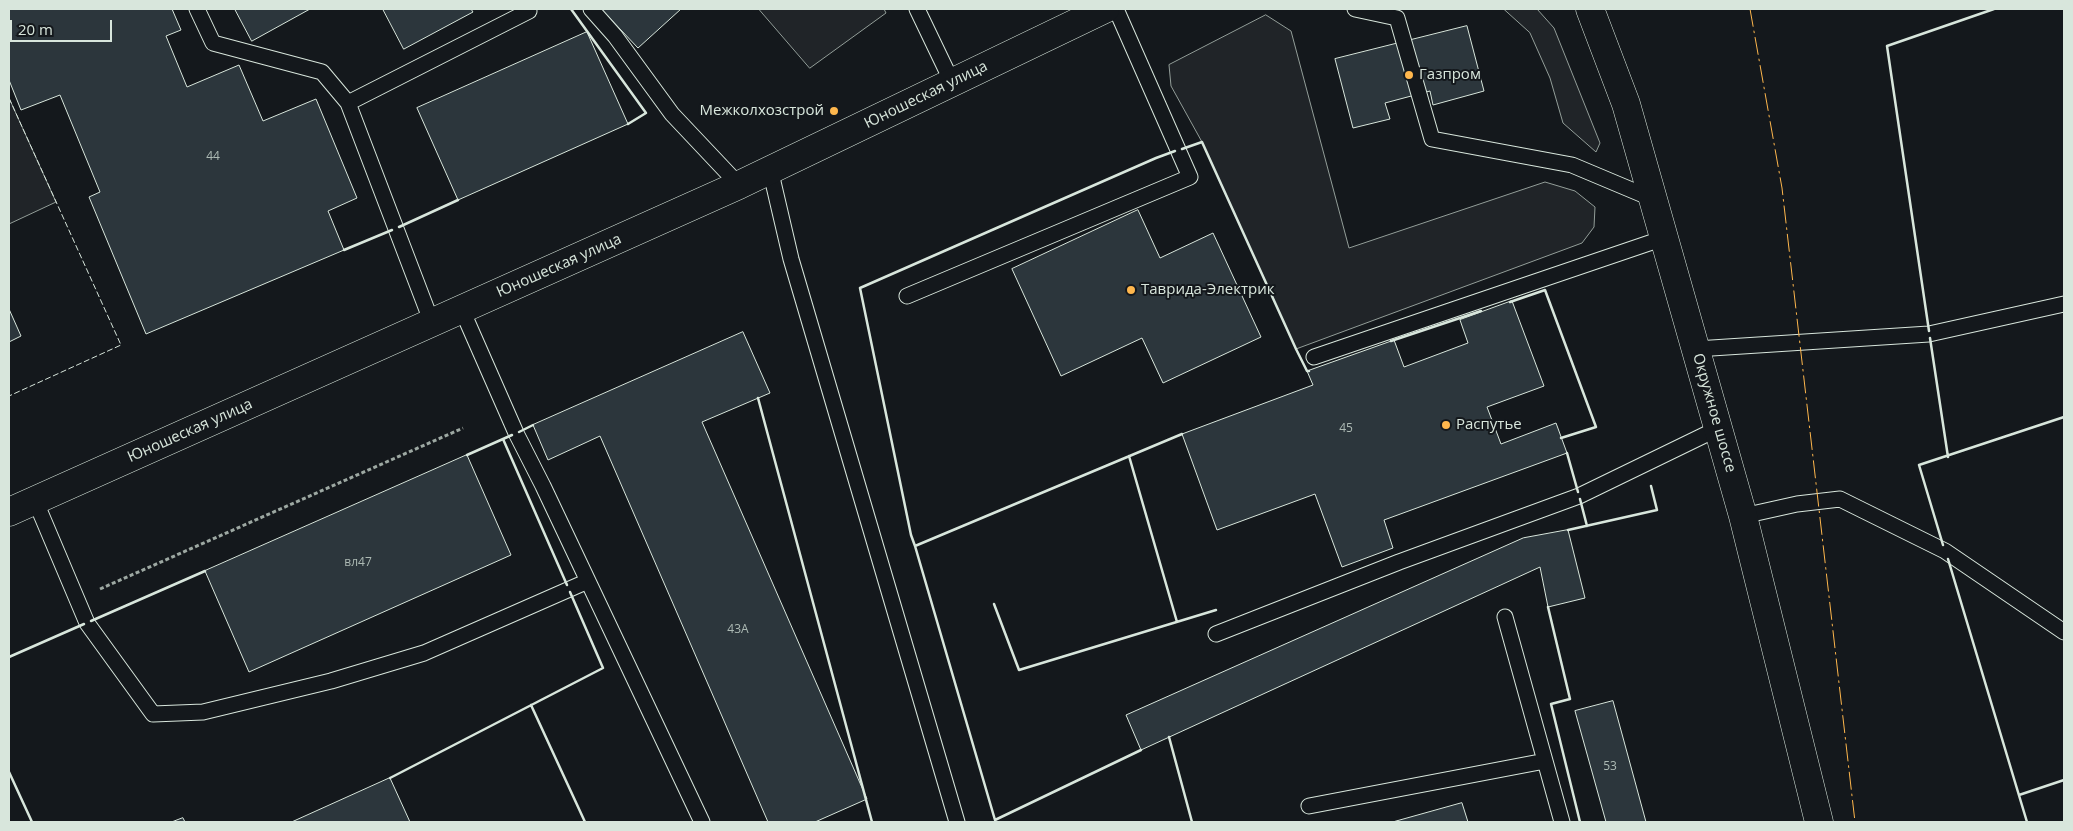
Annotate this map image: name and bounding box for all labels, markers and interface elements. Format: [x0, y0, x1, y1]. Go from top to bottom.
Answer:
scale bar [12, 10, 115, 42]
text: 20 m [18, 19, 53, 39]
street label: Юношеская улица [861, 57, 991, 133]
place label: Газпром [1419, 66, 1481, 84]
marker: Газпром [1403, 69, 1415, 81]
place label: Межколхозстрой [700, 102, 824, 120]
marker: Межколхозстрой [828, 105, 840, 117]
house number: 44 [206, 150, 220, 164]
street label: Юношеская улица [494, 230, 624, 302]
place label: Таврида-Электрик [1141, 281, 1274, 299]
marker: Таврида-Электрик [1125, 284, 1137, 296]
street label: Окружное шоссе [1688, 351, 1740, 475]
street label: Юношеская улица [125, 395, 255, 467]
place label: Распутье [1456, 416, 1522, 434]
marker: Распутье [1440, 419, 1452, 431]
house number: 45 [1339, 422, 1353, 436]
house number: вл47 [344, 556, 372, 570]
house number: 43А [727, 623, 749, 637]
house number: 53 [1603, 760, 1617, 774]

